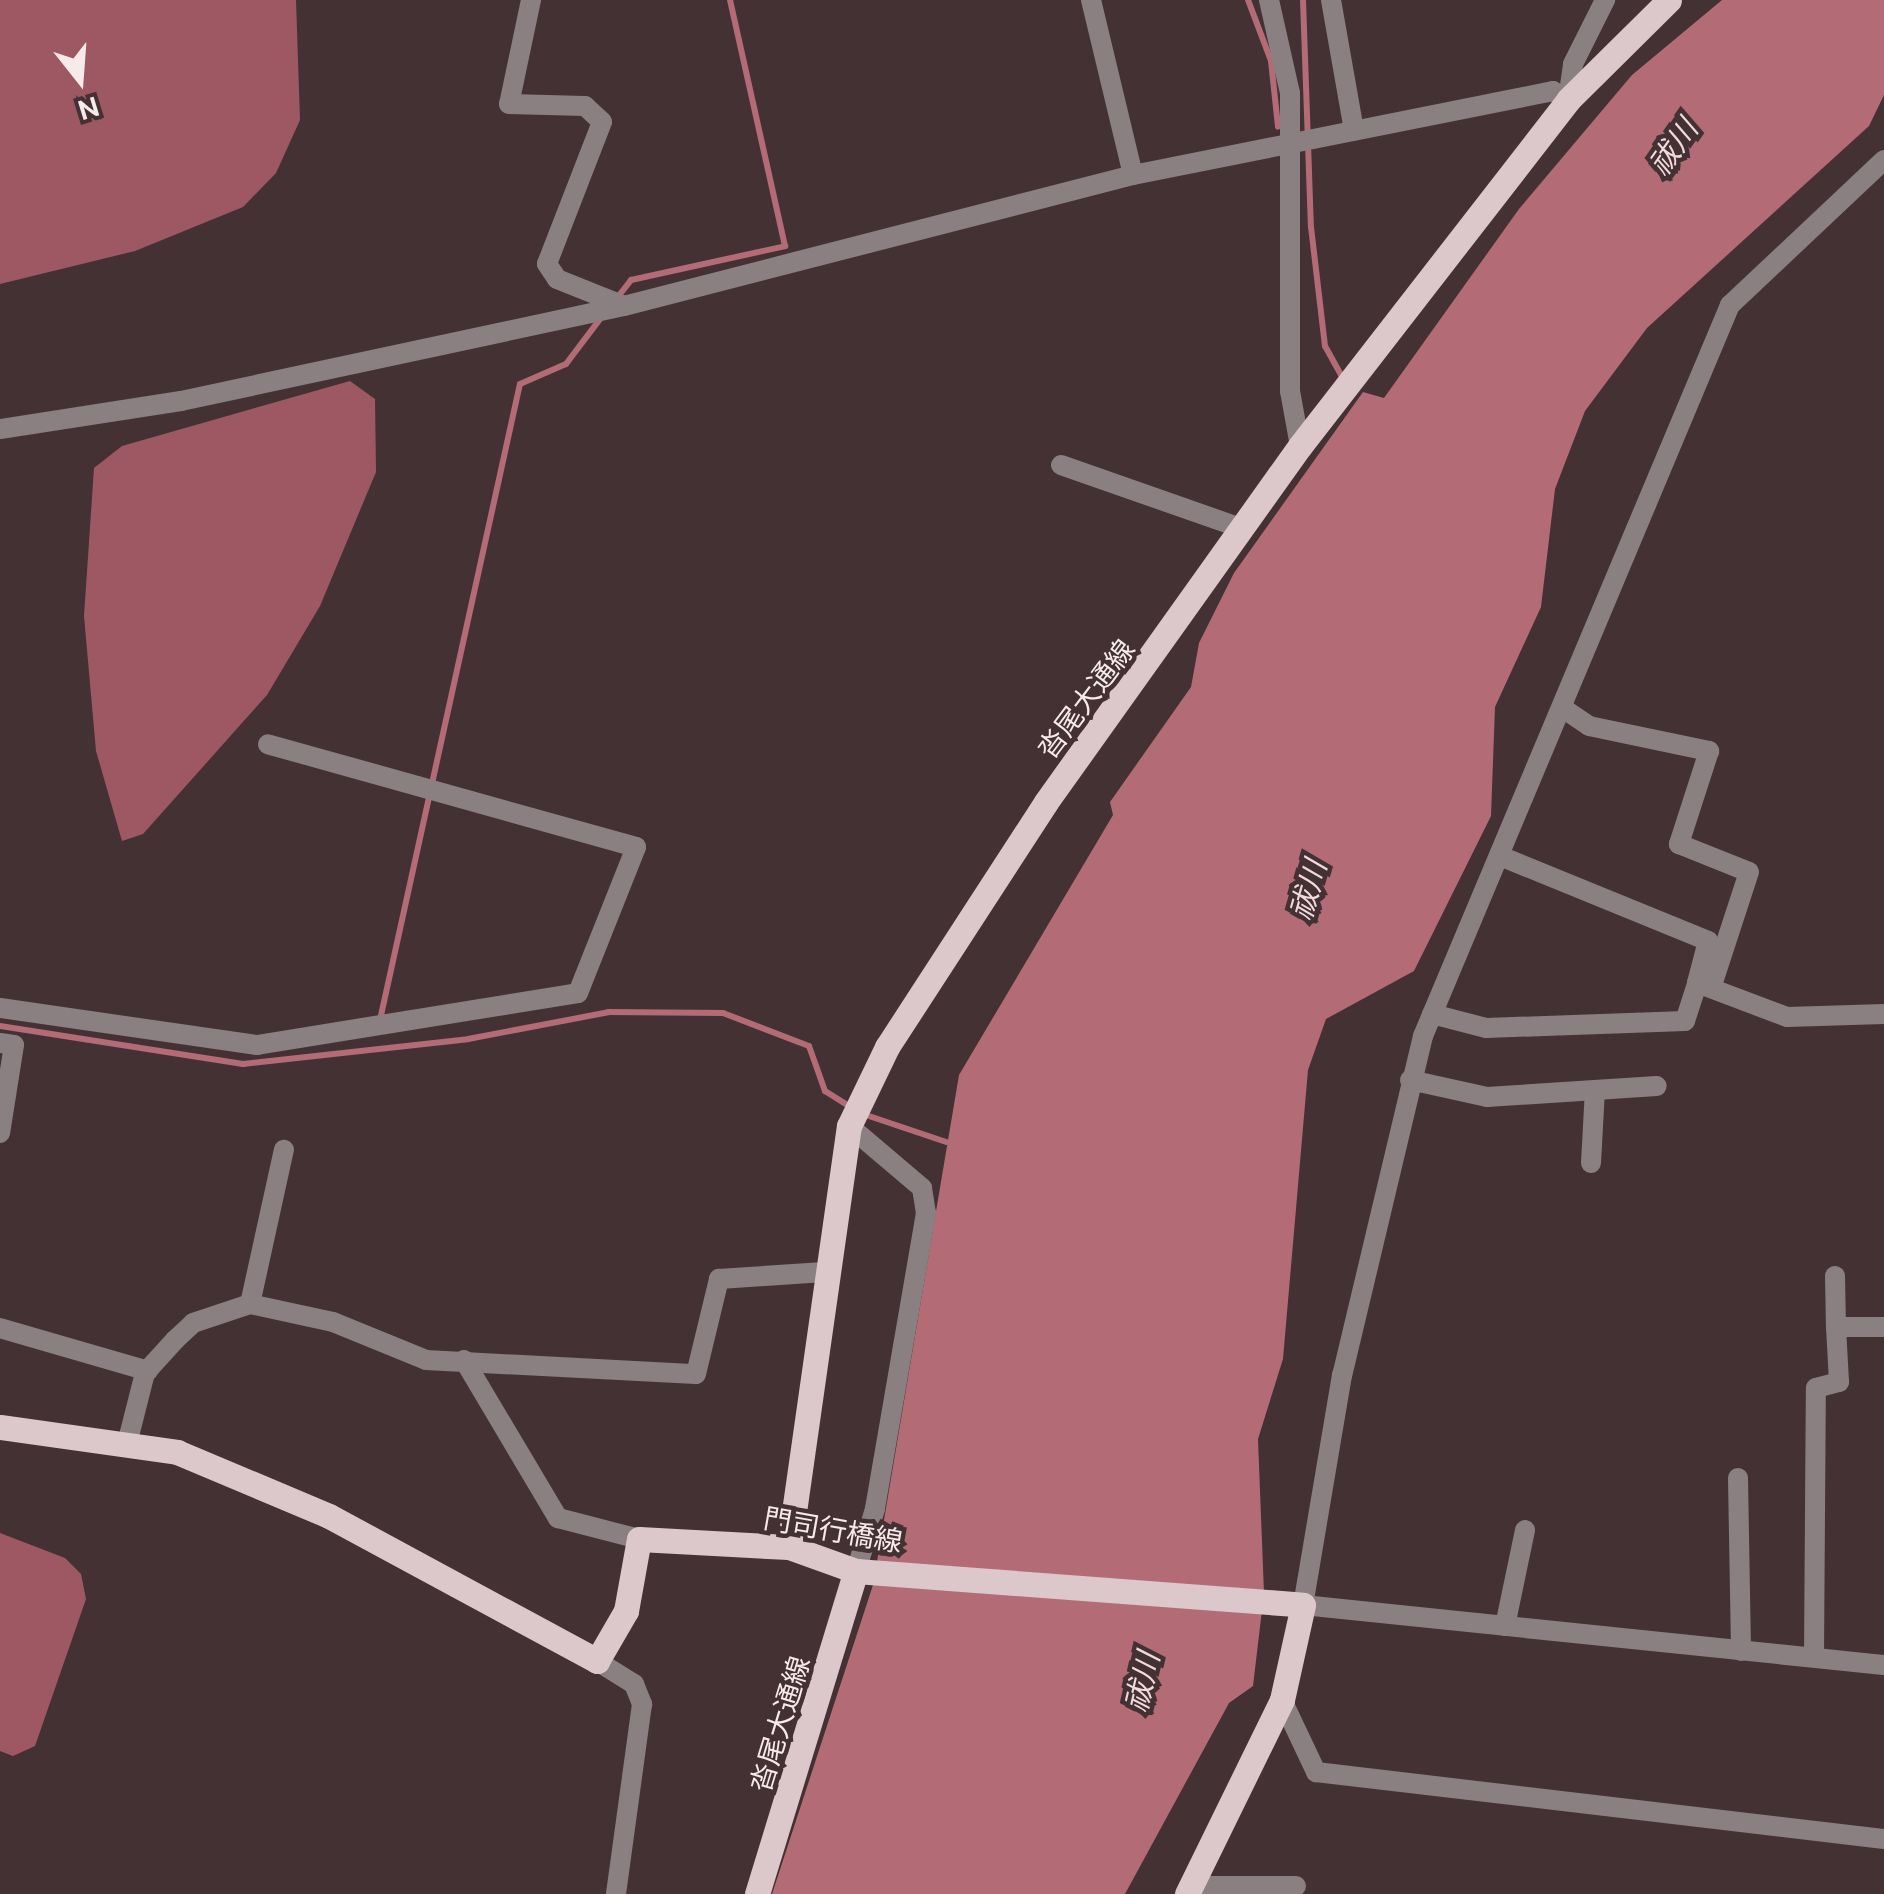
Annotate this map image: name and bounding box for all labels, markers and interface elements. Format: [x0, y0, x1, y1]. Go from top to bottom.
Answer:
north arrow [30, 30, 130, 130]
text: N [74, 91, 103, 127]
water label: 祓川 [1641, 112, 1705, 182]
street label: 沓尾大通線 [1030, 633, 1142, 765]
water label: 祓川 [1282, 856, 1334, 924]
street label: 門司行橋線 [761, 1501, 905, 1559]
water label: 祓川 [1118, 1649, 1166, 1715]
street label: 沓尾大通線 [743, 1652, 817, 1796]

